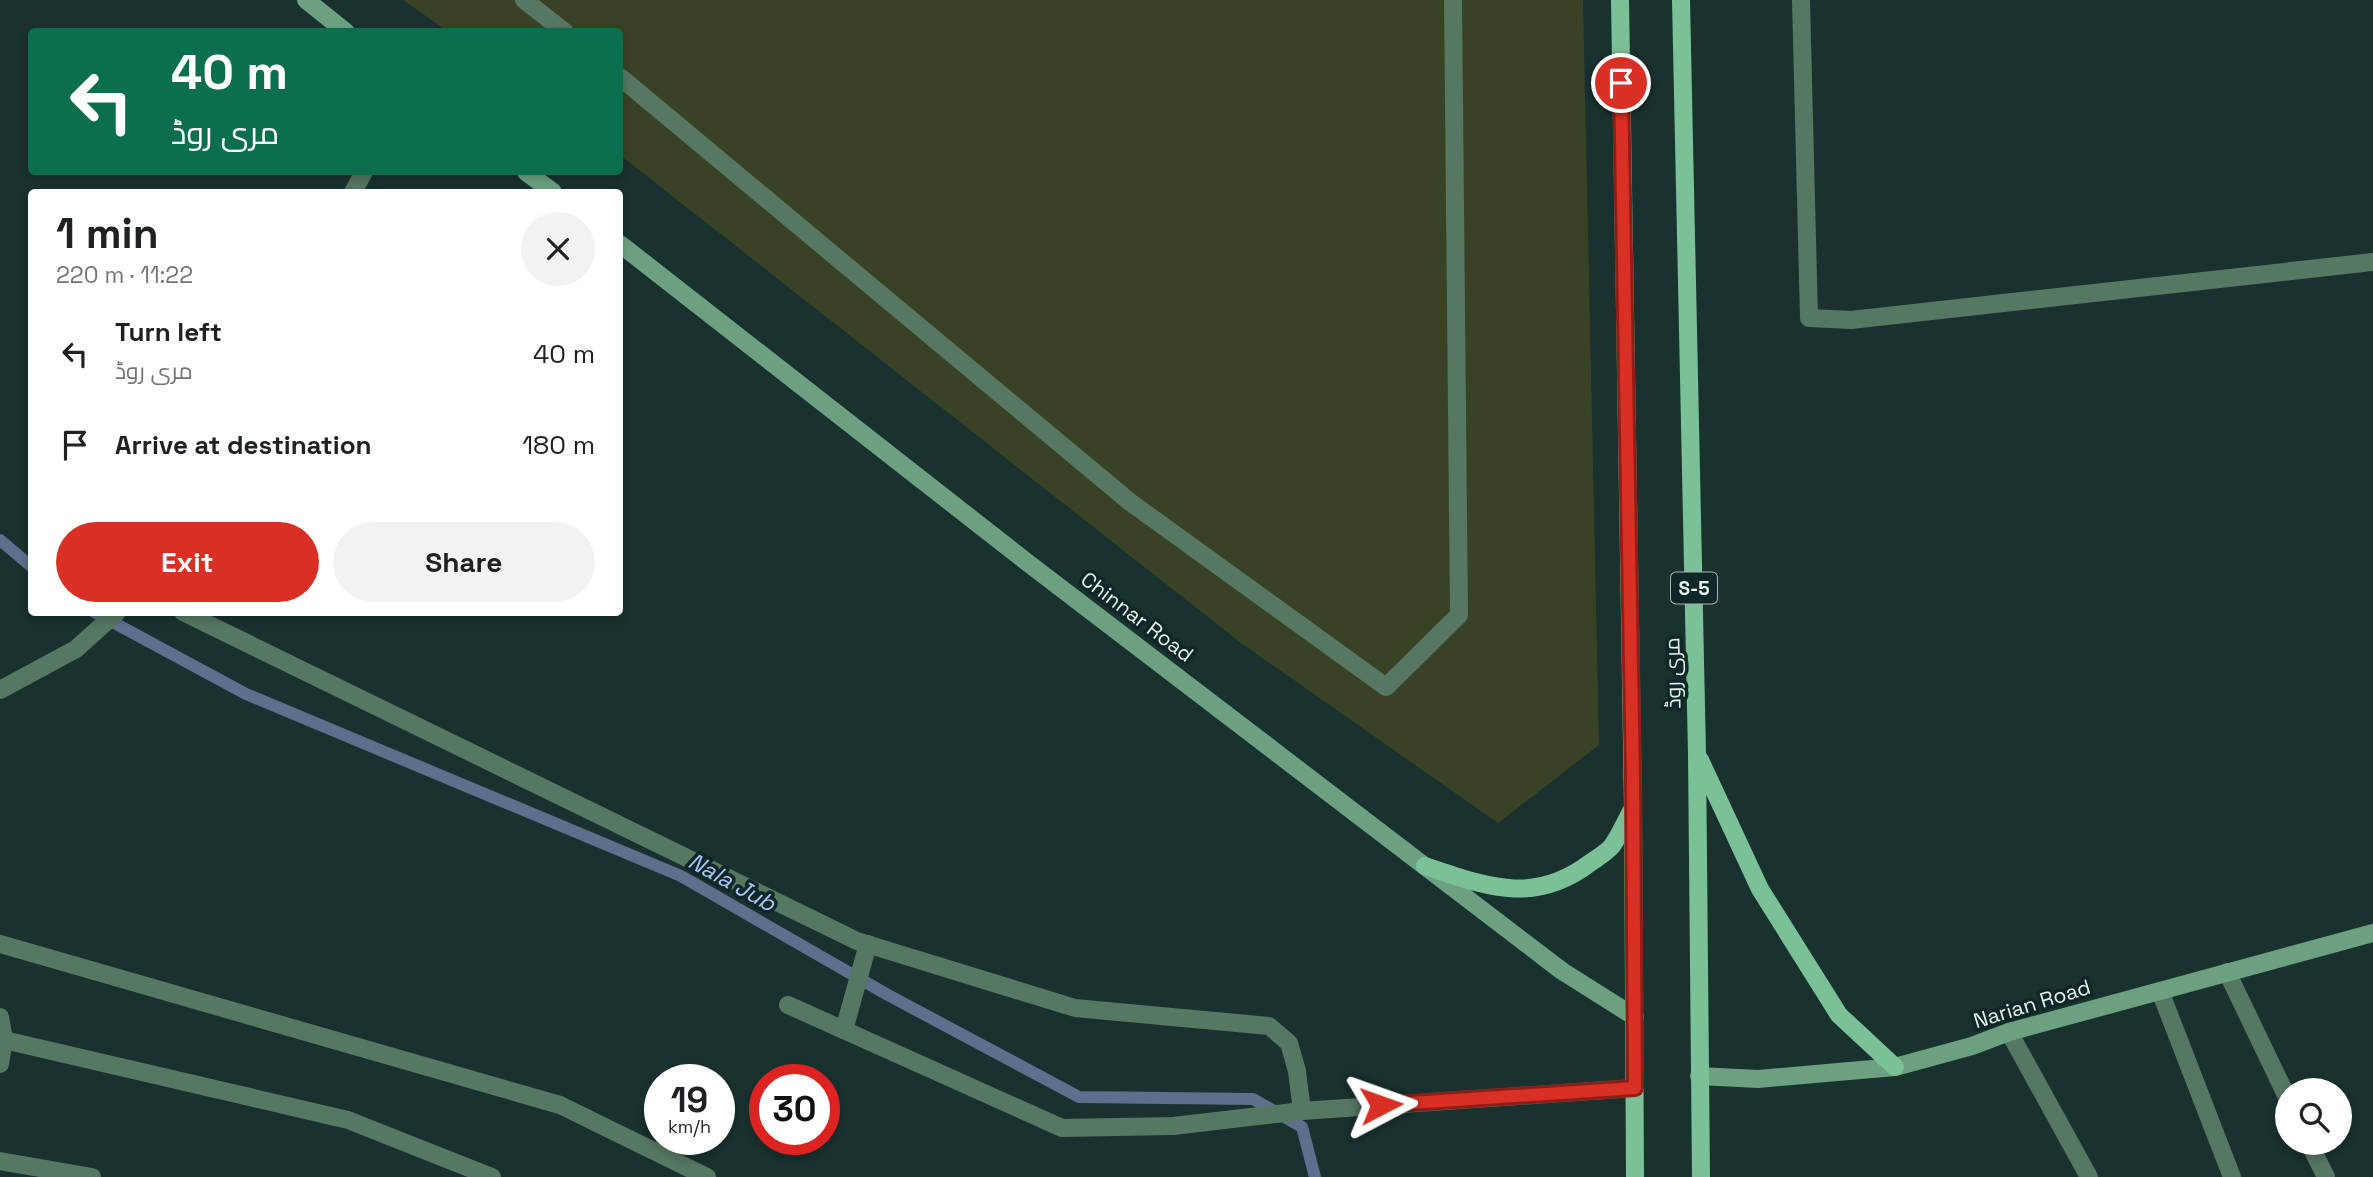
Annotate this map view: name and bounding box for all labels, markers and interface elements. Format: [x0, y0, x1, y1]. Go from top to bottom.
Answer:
text: 40 m [171, 41, 288, 103]
pin [1591, 53, 1651, 113]
icon: left [56, 56, 147, 147]
icon: arrive [1602, 64, 1640, 102]
text: مری روڈ [171, 113, 279, 153]
text: 1 min [56, 207, 159, 260]
button: close [521, 212, 595, 286]
text: 220 m · 11:22 [56, 260, 193, 290]
text: Turn left [115, 315, 222, 349]
icon: left [56, 335, 94, 373]
text: 40 m [533, 337, 595, 371]
text: مری روڈ [115, 356, 193, 386]
icon: arrive [56, 426, 94, 464]
text: Arrive at destination [115, 428, 372, 462]
text: 180 m [522, 428, 595, 462]
button: Exit [56, 522, 319, 602]
button: Share [333, 522, 595, 602]
street label: Chinnar Road [1076, 565, 1199, 668]
road number: S-5 [1671, 572, 1717, 604]
street label: مری روڈ [1658, 637, 1687, 709]
water label: Nala Jub [683, 846, 782, 919]
street label: Narian Road [1970, 973, 2094, 1034]
speed limit sign: 30 [749, 1064, 840, 1155]
position arrow [1344, 1068, 1418, 1142]
text: 19 [671, 1078, 708, 1122]
map controls [2275, 1078, 2352, 1155]
button: search [2275, 1078, 2352, 1155]
text: km/h [668, 1115, 711, 1138]

